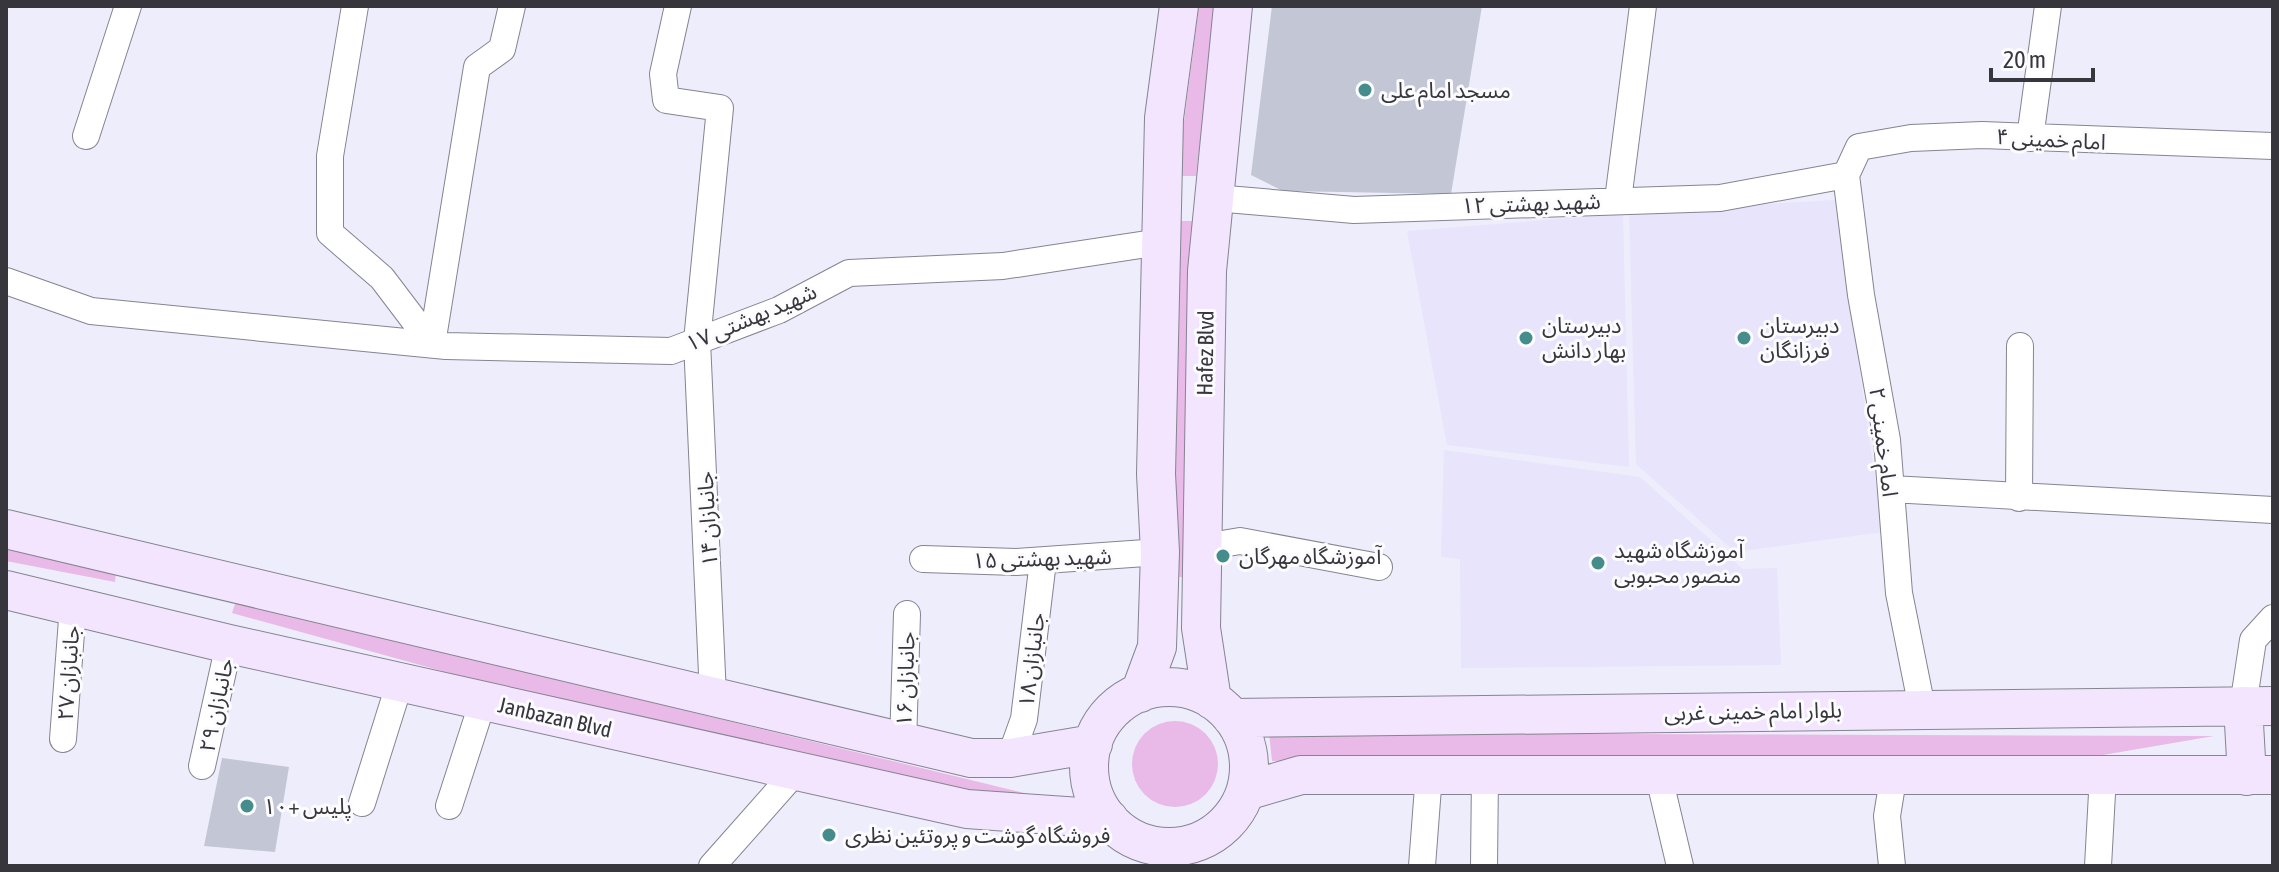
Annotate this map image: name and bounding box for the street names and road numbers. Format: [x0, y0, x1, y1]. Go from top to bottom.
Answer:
street label: امام خمینی ۴ [1995, 123, 2107, 159]
street label: شهید بهشتی ۱۲ [1461, 188, 1601, 218]
street label: شهید بهشتی ۱۷ [682, 278, 820, 356]
street label: Hafez Blvd [1191, 310, 1219, 396]
street label: امام خمینی ۲ [1860, 386, 1904, 499]
street label: جانبازان ۱۴ [692, 471, 723, 567]
street label: شهید بهشتی ۱۵ [972, 543, 1112, 573]
street label: جانبازان ۱۸ [1012, 611, 1051, 709]
street label: جانبازان ۲۷ [52, 625, 85, 721]
street label: جانبازان ۱۶ [890, 631, 921, 727]
street label: جانبازان ۲۹ [193, 656, 240, 754]
street label: Janbazan Blvd [496, 691, 614, 743]
street label: بلوار امام خمینی غربی [1664, 696, 1842, 730]

